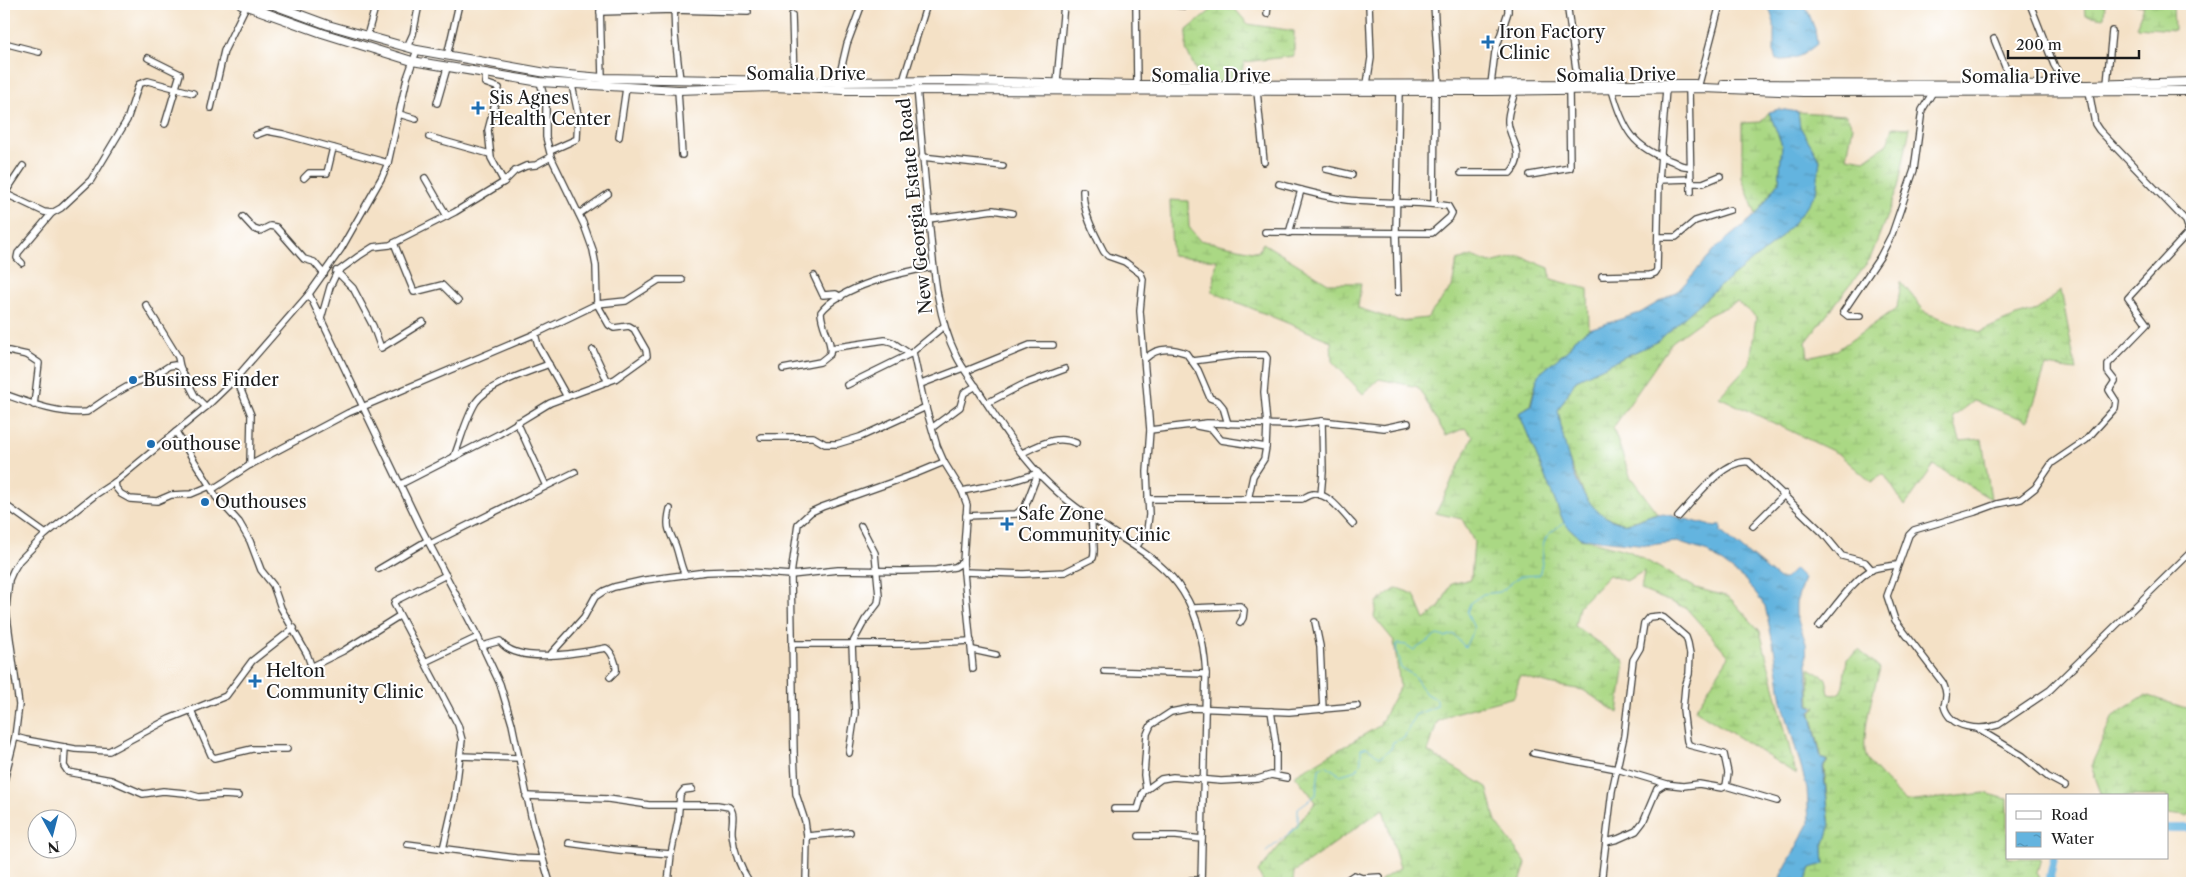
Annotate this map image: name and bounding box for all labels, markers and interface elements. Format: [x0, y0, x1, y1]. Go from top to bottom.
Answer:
place label: Iron Factory Clinic [1499, 21, 1606, 64]
scale bar [2008, 28, 2140, 60]
marker: Iron Factory Clinic [1481, 35, 1495, 49]
text: 200 m [2016, 35, 2062, 54]
street label: Somalia Drive [746, 63, 866, 85]
street label: Somalia Drive [1556, 63, 1676, 87]
street label: Somalia Drive [1151, 65, 1271, 87]
street label: Somalia Drive [1961, 66, 2081, 88]
place label: Sis Agnes Health Center [489, 87, 611, 130]
street label: New Georgia Estate Road [893, 97, 937, 315]
marker: Sis Agnes Health Center [471, 101, 485, 115]
place label: Business Finder [143, 369, 279, 391]
marker: Business Finder [127, 374, 139, 386]
place label: outhouse [161, 433, 241, 455]
marker: outhouse [145, 438, 157, 450]
place label: Outhouses [215, 491, 307, 513]
marker: Outhouses [199, 496, 211, 508]
place label: Safe Zone Community Cinic [1018, 503, 1170, 546]
marker: Safe Zone Community Cinic [1000, 517, 1014, 531]
place label: Helton Community Clinic [266, 660, 424, 703]
marker: Helton Community Clinic [248, 674, 262, 688]
legend [2006, 794, 2168, 860]
text: Road [2051, 805, 2088, 824]
north arrow [28, 810, 78, 860]
text: Water [2050, 829, 2095, 848]
text: N [46, 837, 61, 857]

